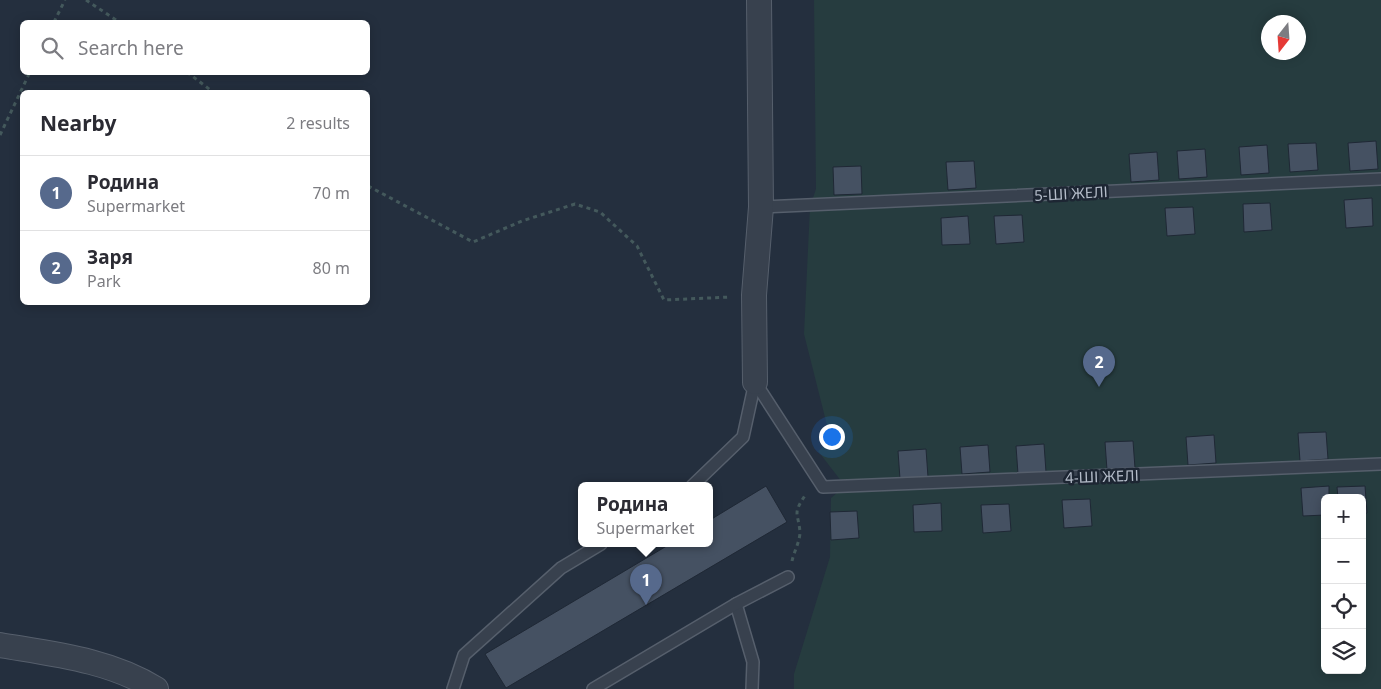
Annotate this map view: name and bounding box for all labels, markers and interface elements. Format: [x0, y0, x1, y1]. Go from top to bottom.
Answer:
north arrow [1261, 15, 1306, 60]
search box [20, 20, 370, 75]
icon: search [38, 34, 66, 62]
text: Search here [78, 35, 184, 61]
text: Nearby [40, 109, 116, 137]
text: 2 results [286, 112, 350, 134]
text: Родина [87, 169, 159, 195]
street label: 5-ШІ ЖЕЛІ [1034, 181, 1108, 205]
text: 1 [51, 182, 61, 204]
text: 70 m [313, 182, 350, 204]
text: Supermarket [87, 195, 185, 217]
text: Заря [87, 244, 133, 270]
text: 2 [51, 257, 61, 279]
text: 80 m [313, 257, 350, 279]
text: Park [87, 270, 121, 292]
pin: 2 [1083, 346, 1115, 387]
your location [819, 424, 845, 450]
street label: 4-ШІ ЖЕЛІ [1065, 465, 1139, 487]
popup [578, 482, 713, 547]
text: Родина [596, 491, 668, 517]
map controls [1321, 494, 1366, 674]
button: + [1321, 494, 1366, 539]
text: Supermarket [596, 517, 695, 539]
button: − [1321, 539, 1366, 584]
pin: 1 [630, 564, 662, 605]
button: locate [1321, 584, 1366, 629]
button: layers [1321, 629, 1366, 674]

